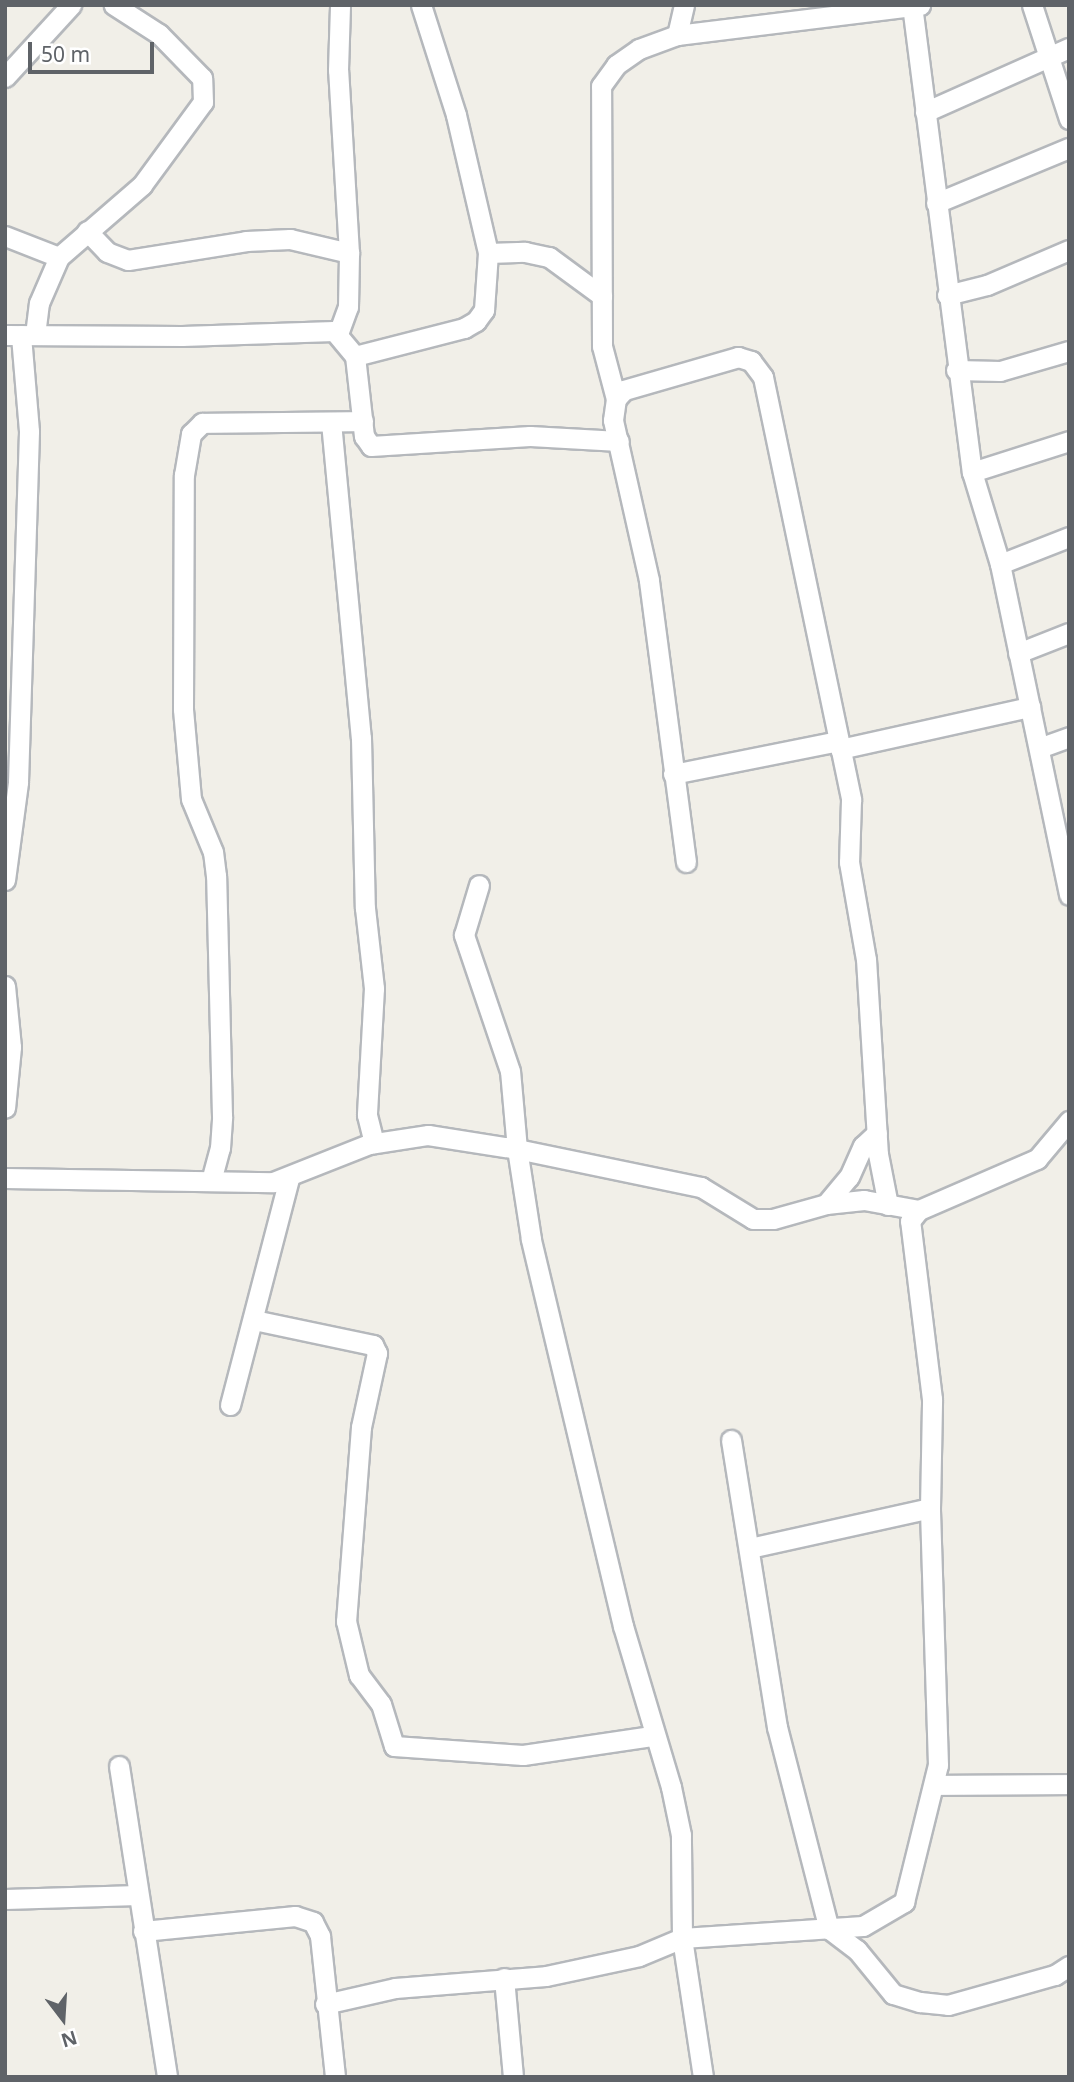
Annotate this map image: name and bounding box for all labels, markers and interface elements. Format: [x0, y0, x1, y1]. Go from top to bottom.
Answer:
scale bar [32, 28, 158, 72]
text: 50 m [41, 40, 90, 68]
north arrow [28, 1984, 98, 2054]
text: N [58, 2024, 80, 2054]

